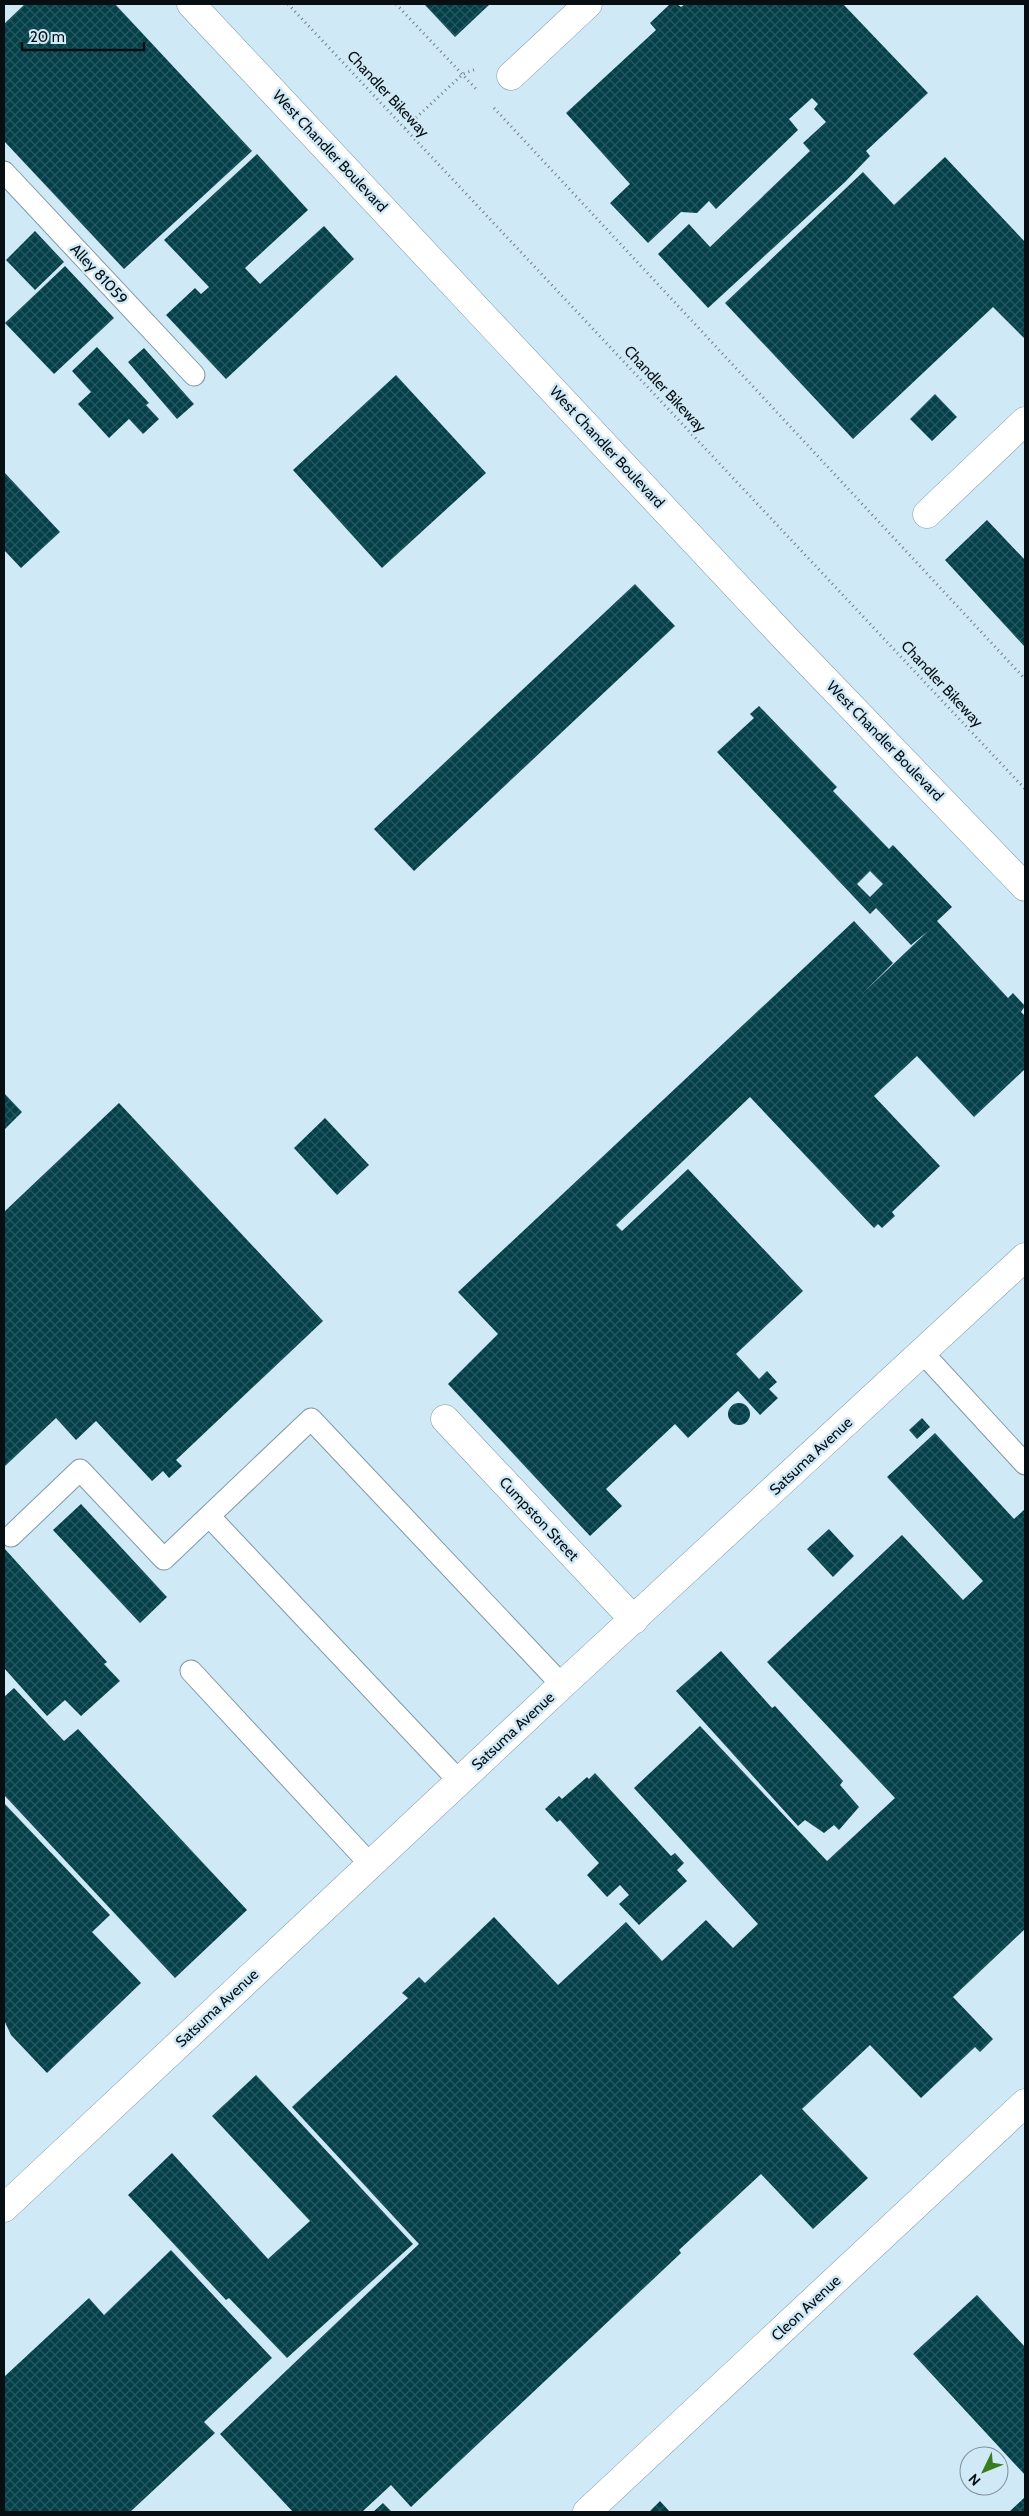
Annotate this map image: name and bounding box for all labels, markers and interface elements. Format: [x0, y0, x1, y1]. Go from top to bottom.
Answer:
scale bar [22, 20, 145, 52]
text: 20 m [30, 28, 65, 46]
street label: Chandler Bikeway [343, 47, 433, 141]
street label: West Chandler Boulevard [269, 86, 391, 216]
street label: Alley 81059 [67, 240, 131, 308]
street label: Chandler Bikeway [620, 342, 710, 436]
street label: West Chandler Boulevard [546, 382, 668, 512]
street label: Chandler Bikeway [897, 637, 987, 731]
street label: West Chandler Boulevard [823, 677, 947, 805]
street label: Satsuma Avenue [766, 1413, 856, 1499]
street label: Cumpston Street [496, 1473, 582, 1565]
street label: Satsuma Avenue [468, 1688, 558, 1774]
street label: Satsuma Avenue [172, 1965, 262, 2051]
street label: Cleon Avenue [768, 2271, 845, 2345]
north arrow [959, 2446, 1009, 2496]
text: N [965, 2470, 984, 2490]

